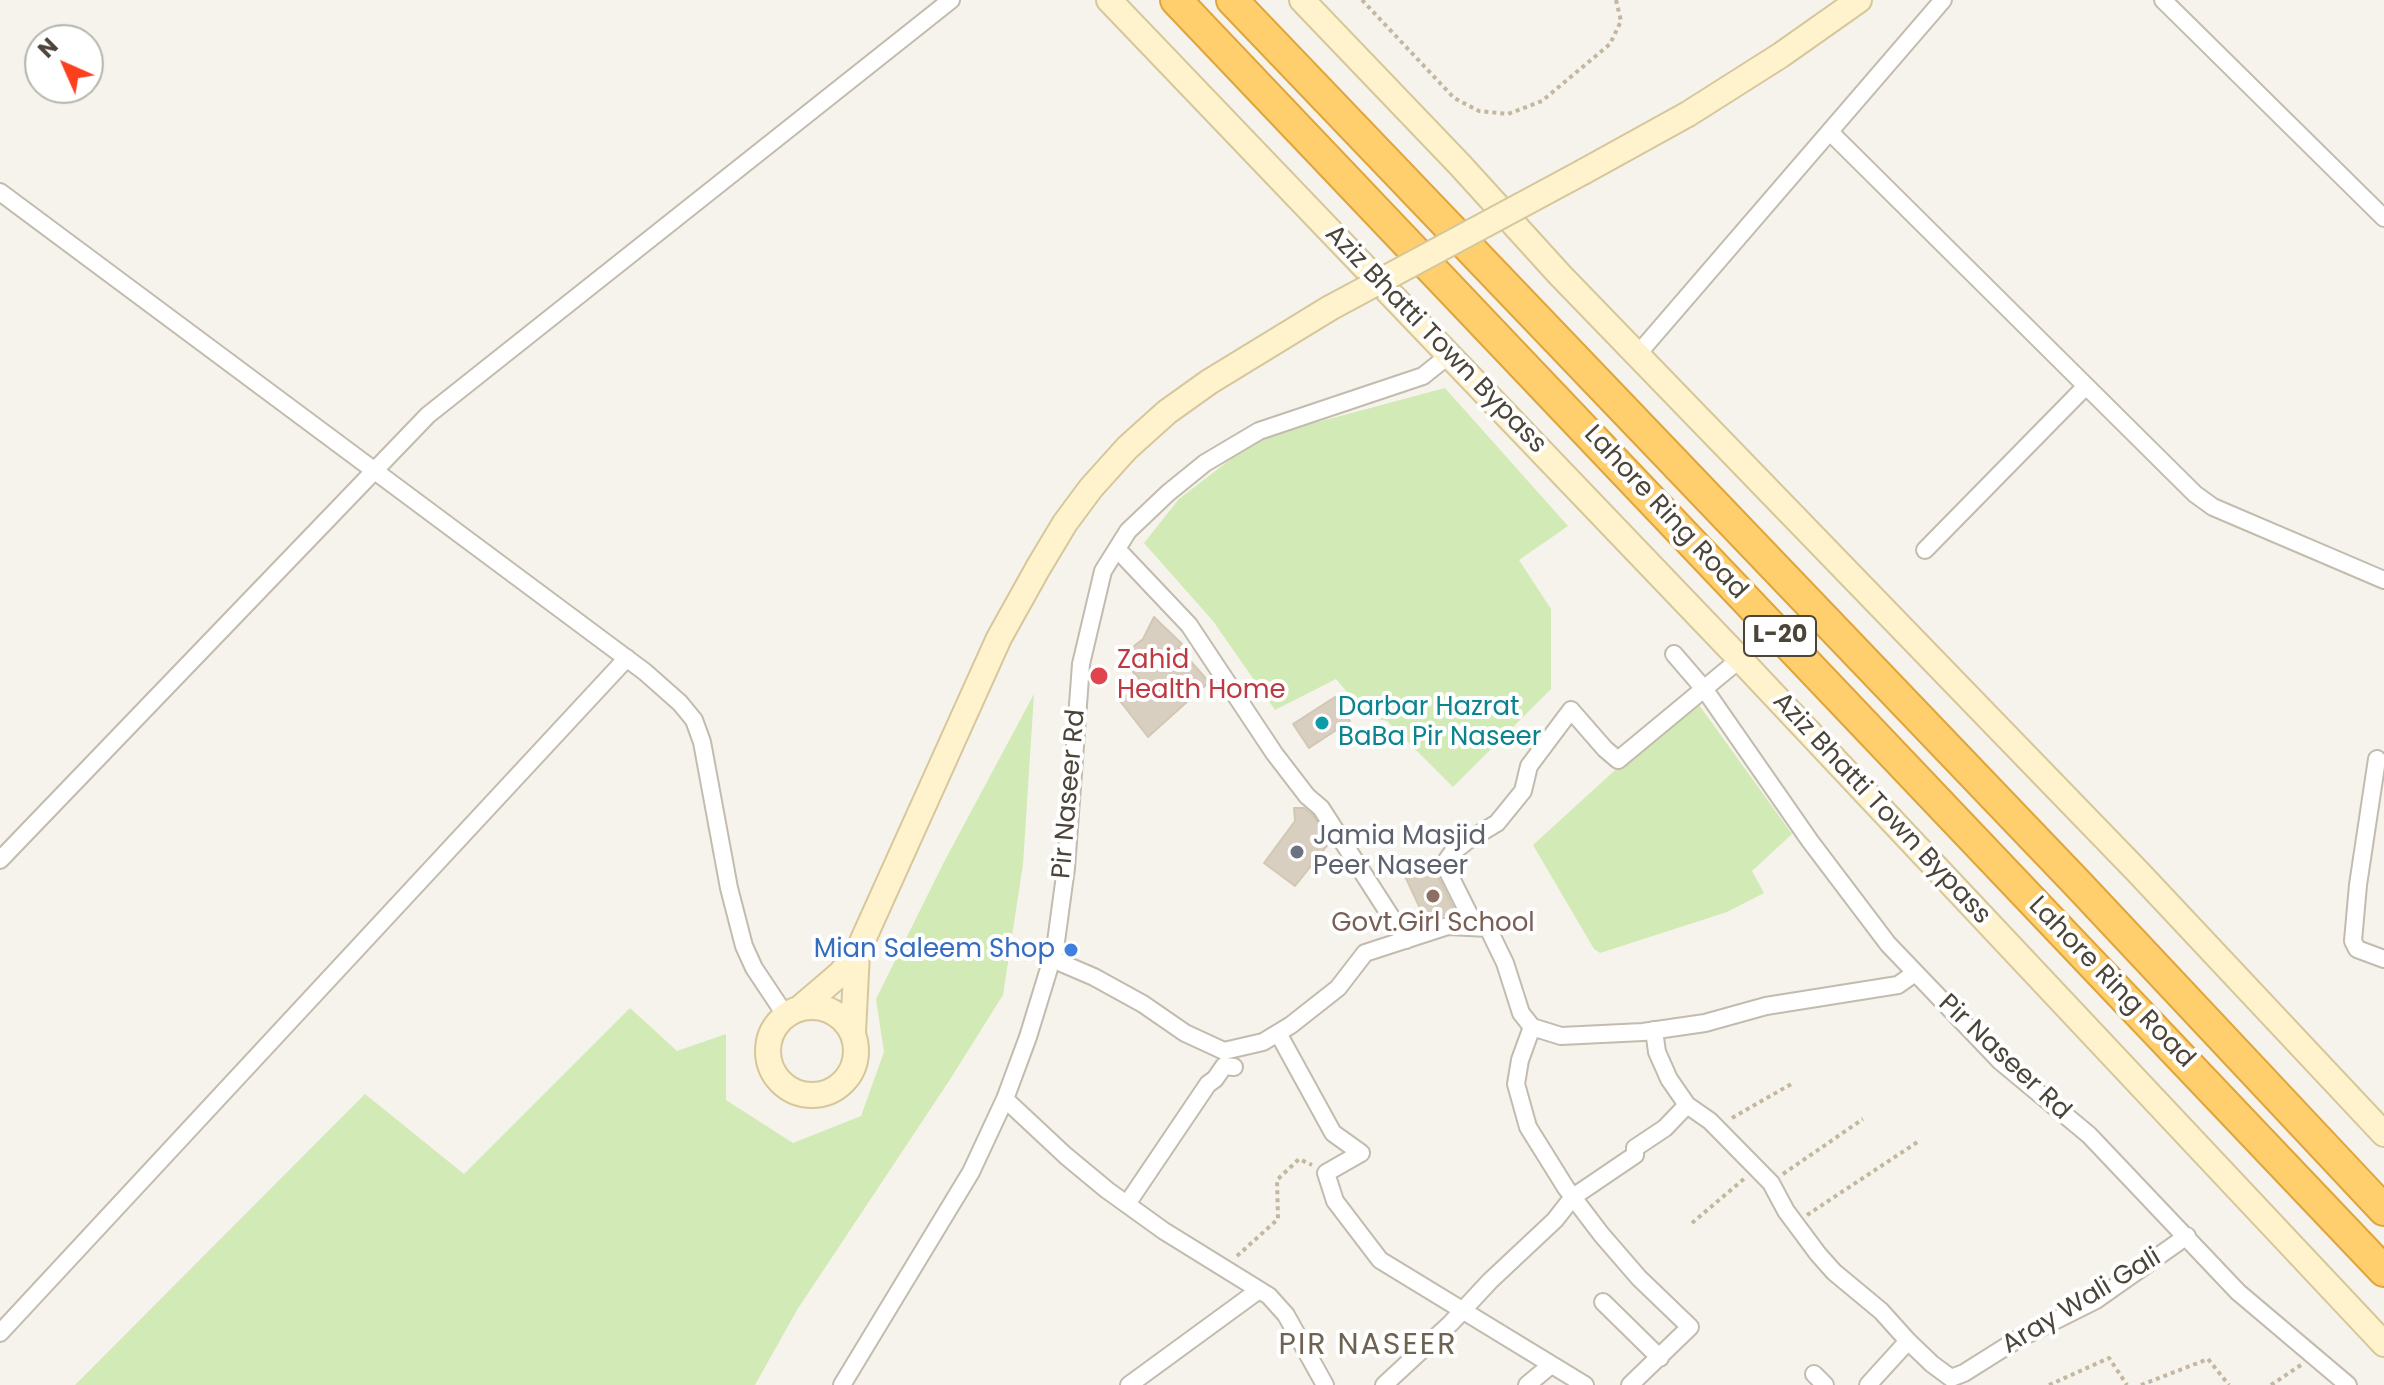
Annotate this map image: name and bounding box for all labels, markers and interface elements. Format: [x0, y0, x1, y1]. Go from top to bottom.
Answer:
north arrow [24, 24, 104, 104]
text: N [31, 31, 65, 65]
street label: Aziz Bhatti Town Bypass [1318, 219, 1552, 461]
street label: Lahore Ring Road [1577, 420, 1753, 606]
road number: L-20 [1744, 616, 1816, 656]
place label: Zahid Health Home [1117, 645, 1286, 706]
marker: Zahid Health Home [1088, 665, 1110, 687]
street label: Aziz Bhatti Town Bypass [1765, 687, 1997, 931]
place label: Darbar Hazrat BaBa Pir Naseer [1338, 692, 1541, 754]
street label: Pir Naseer Rd [1047, 708, 1093, 880]
marker: Darbar Hazrat BaBa Pir Naseer [1313, 714, 1331, 732]
place label: Jamia Masjid Peer Naseer [1313, 821, 1486, 882]
marker: Jamia Masjid Peer Naseer [1288, 843, 1306, 861]
marker: Govt.Girl School [1424, 887, 1442, 905]
street label: Lahore Ring Road [2021, 891, 2201, 1075]
place label: Govt.Girl School [1331, 908, 1535, 940]
place label: Mian Saleem Shop [814, 934, 1055, 966]
marker: Mian Saleem Shop [1062, 941, 1080, 959]
street label: Pir Naseer Rd [1931, 989, 2077, 1127]
street label: Aray Wali Gali [1997, 1242, 2167, 1362]
district label: PIR NASEER [1279, 1328, 1457, 1364]

